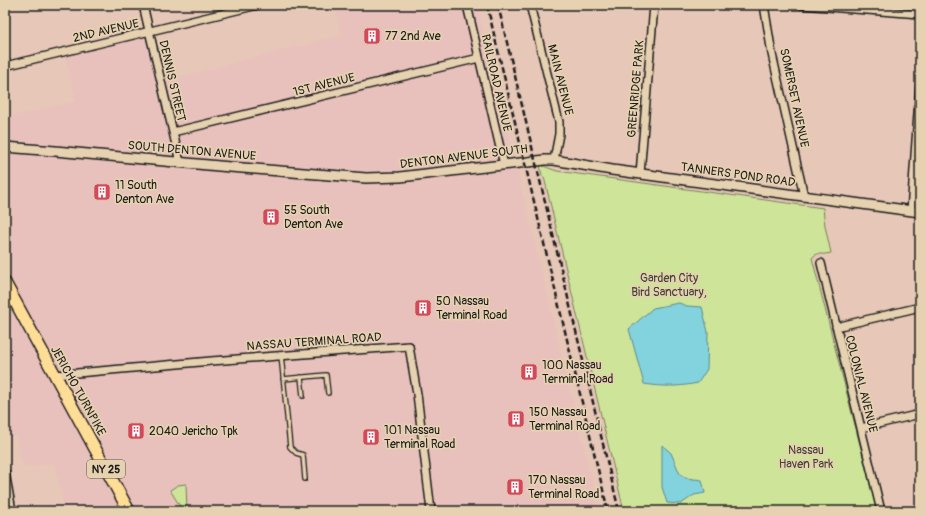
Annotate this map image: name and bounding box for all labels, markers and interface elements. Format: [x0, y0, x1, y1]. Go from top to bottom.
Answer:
street label: 2ND AVENUE [72, 16, 140, 46]
building icon: 77 2nd Ave [362, 26, 382, 46]
place label: 77 2nd Ave [385, 29, 441, 44]
street label: RAILROAD AVENUE [477, 33, 515, 133]
street label: DENNIS STREET [155, 39, 189, 123]
street label: GREENRIDGE PARK [624, 40, 648, 138]
street label: MAIN AVENUE [544, 43, 576, 117]
street label: SOMERSET AVENUE [776, 47, 812, 149]
street label: 1ST AVENUE [292, 70, 356, 100]
street label: SOUTH DENTON AVENUE [127, 138, 257, 164]
street label: DENTON AVENUE SOUTH [399, 142, 529, 172]
street label: TANNERS POND ROAD [680, 160, 797, 191]
place label: 11 South Denton Ave [115, 178, 174, 207]
building icon: 11 South Denton Ave [92, 182, 112, 202]
place label: 55 South Denton Ave [284, 203, 343, 232]
building icon: 55 South Denton Ave [261, 207, 281, 227]
park label: Garden City Bird Sanctuary, [631, 271, 707, 300]
place label: 50 Nassau Terminal Road [436, 294, 508, 323]
building icon: 50 Nassau Terminal Road [413, 298, 433, 318]
street label: NASSAU TERMINAL ROAD [246, 330, 382, 354]
street label: COLONIAL AVENUE [842, 334, 880, 434]
street label: JERICHO TURNPIKE [47, 343, 109, 439]
place label: 100 Nassau Terminal Road [542, 358, 614, 387]
building icon: 100 Nassau Terminal Road [519, 362, 539, 382]
place label: 150 Nassau Terminal Road [529, 405, 601, 434]
building icon: 150 Nassau Terminal Road [506, 409, 526, 429]
building icon: 2040 Jericho Tpk [126, 421, 146, 441]
place label: 101 Nassau Terminal Road [384, 423, 456, 452]
place label: 2040 Jericho Tpk [149, 424, 238, 439]
building icon: 101 Nassau Terminal Road [361, 427, 381, 447]
park label: Nassau Haven Park [779, 443, 833, 472]
road number: NY 25 [87, 460, 125, 478]
place label: 170 Nassau Terminal Road [528, 473, 600, 502]
building icon: 170 Nassau Terminal Road [505, 477, 525, 497]

